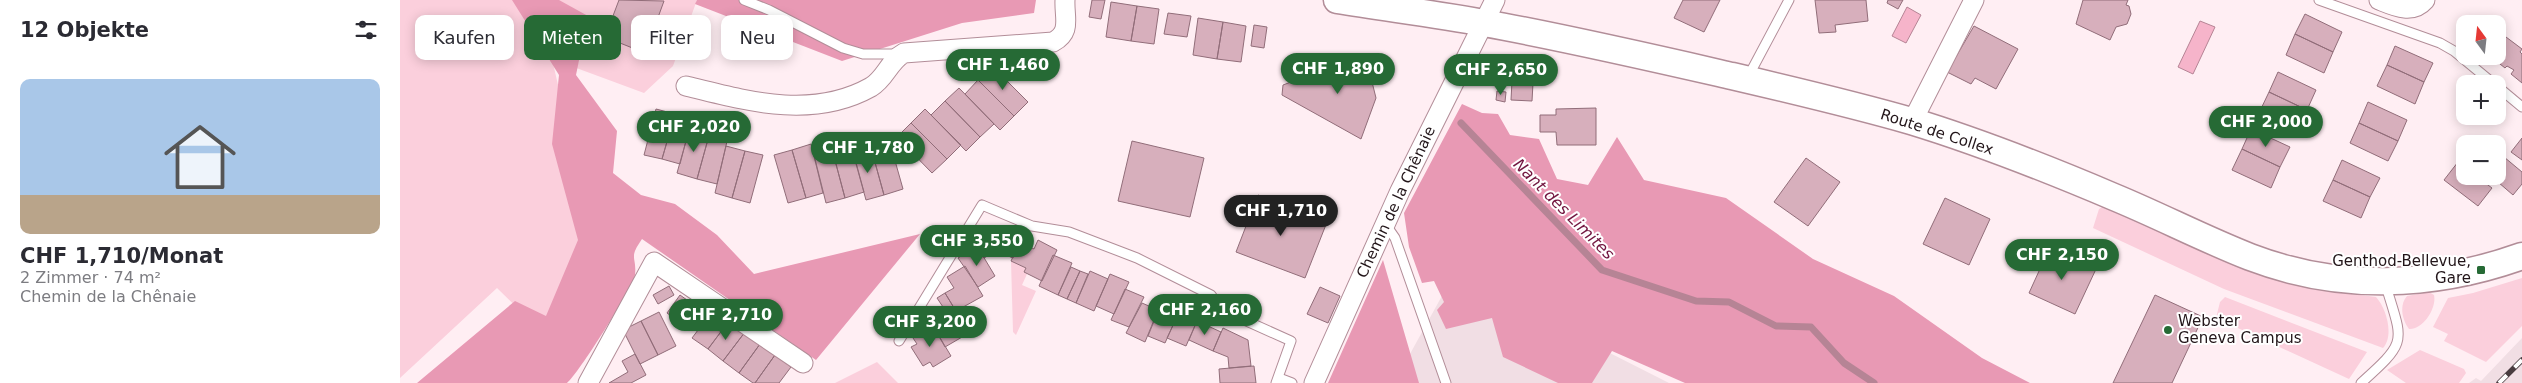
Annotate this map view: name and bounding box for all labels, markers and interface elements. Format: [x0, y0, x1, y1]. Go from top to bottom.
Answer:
chip: Kaufen [415, 15, 514, 60]
chip: Mieten [524, 15, 621, 60]
chip: Filter [631, 15, 711, 60]
chip: Neu [721, 15, 793, 60]
north arrow [2456, 15, 2506, 65]
map controls [2456, 15, 2506, 185]
icon: filters [352, 16, 380, 44]
text: 12 Objekte [20, 18, 149, 42]
pin: CHF 1,460 [946, 48, 1060, 91]
pin: CHF 1,890 [1281, 52, 1395, 95]
pin: CHF 2,650 [1444, 54, 1558, 96]
text: CHF 1,460 [957, 55, 1049, 74]
text: CHF 1,890 [1292, 59, 1384, 78]
text: CHF 2,650 [1455, 60, 1547, 79]
button: + [2456, 75, 2506, 125]
street label: Route de Collex [1878, 105, 1996, 159]
pin: CHF 2,000 [2209, 106, 2323, 148]
pin: CHF 2,020 [637, 110, 751, 153]
icon: home [155, 112, 245, 202]
text: CHF 2,000 [2220, 112, 2312, 131]
text: CHF 2,020 [648, 117, 740, 136]
street label: Chemin de la Chênaie [1353, 123, 1439, 281]
pin: CHF 1,780 [811, 132, 925, 174]
button: − [2456, 135, 2506, 185]
text: CHF 1,780 [822, 138, 914, 157]
water label: Nant des Limites [1510, 155, 1618, 263]
pin: CHF 1,710 [1224, 194, 1338, 237]
text: CHF 1,710 [1235, 201, 1327, 220]
pin: CHF 3,550 [920, 224, 1034, 267]
text: CHF 3,550 [931, 231, 1023, 250]
pin: CHF 2,150 [2005, 238, 2119, 281]
text: CHF 1,710/Monat [20, 244, 223, 268]
text: CHF 2,150 [2016, 245, 2108, 264]
place label: Genthod-Bellevue, Gare [2332, 252, 2471, 287]
marker: Genthod-Bellevue, Gare [2475, 264, 2487, 276]
text: 2 Zimmer · 74 m² [20, 268, 161, 287]
text: Chemin de la Chênaie [20, 287, 196, 306]
pin: CHF 2,160 [1148, 294, 1262, 336]
pin: CHF 2,710 [669, 298, 783, 341]
text: CHF 2,160 [1159, 300, 1251, 319]
text: CHF 2,710 [680, 305, 772, 324]
pin: CHF 3,200 [873, 306, 987, 348]
text: CHF 3,200 [884, 312, 976, 331]
place label: Webster Geneva Campus [2178, 312, 2302, 347]
marker: Webster Geneva Campus [2162, 324, 2174, 336]

